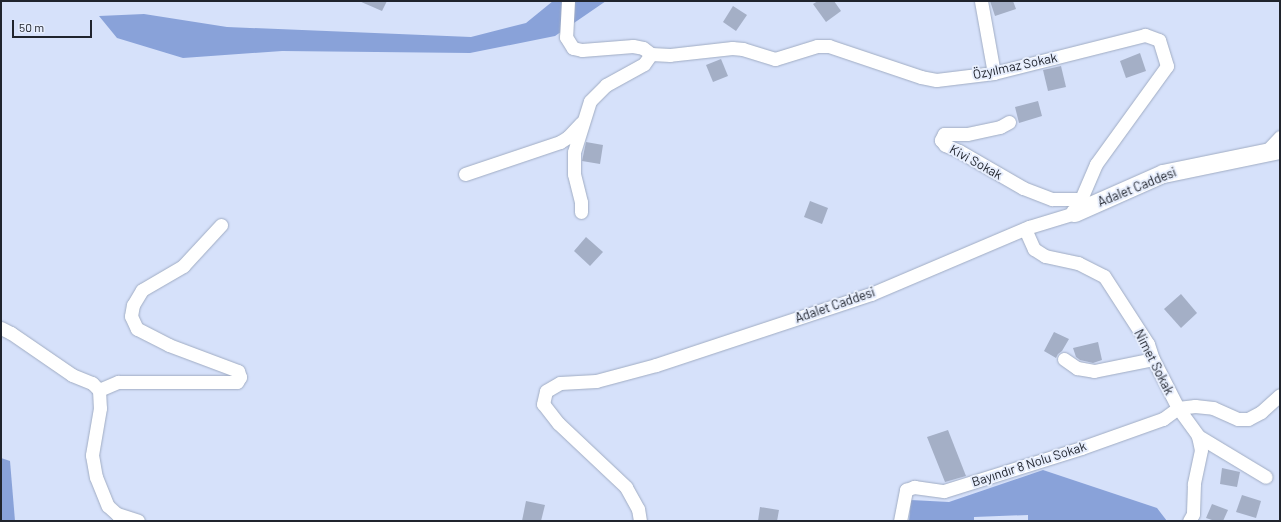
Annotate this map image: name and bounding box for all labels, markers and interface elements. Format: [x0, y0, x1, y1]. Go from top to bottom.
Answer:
scale bar [14, 12, 94, 38]
text: 50 m [19, 20, 44, 34]
street label: Özyılmaz Sokak [972, 49, 1058, 83]
street label: Kivi Sokak [947, 141, 1005, 183]
street label: Adalet Caddesi [1095, 164, 1179, 210]
street label: Adalet Caddesi [793, 284, 877, 326]
street label: Nimet Sokak [1131, 327, 1177, 397]
street label: Bayındır 8 Nolu Sokak [970, 438, 1088, 490]

